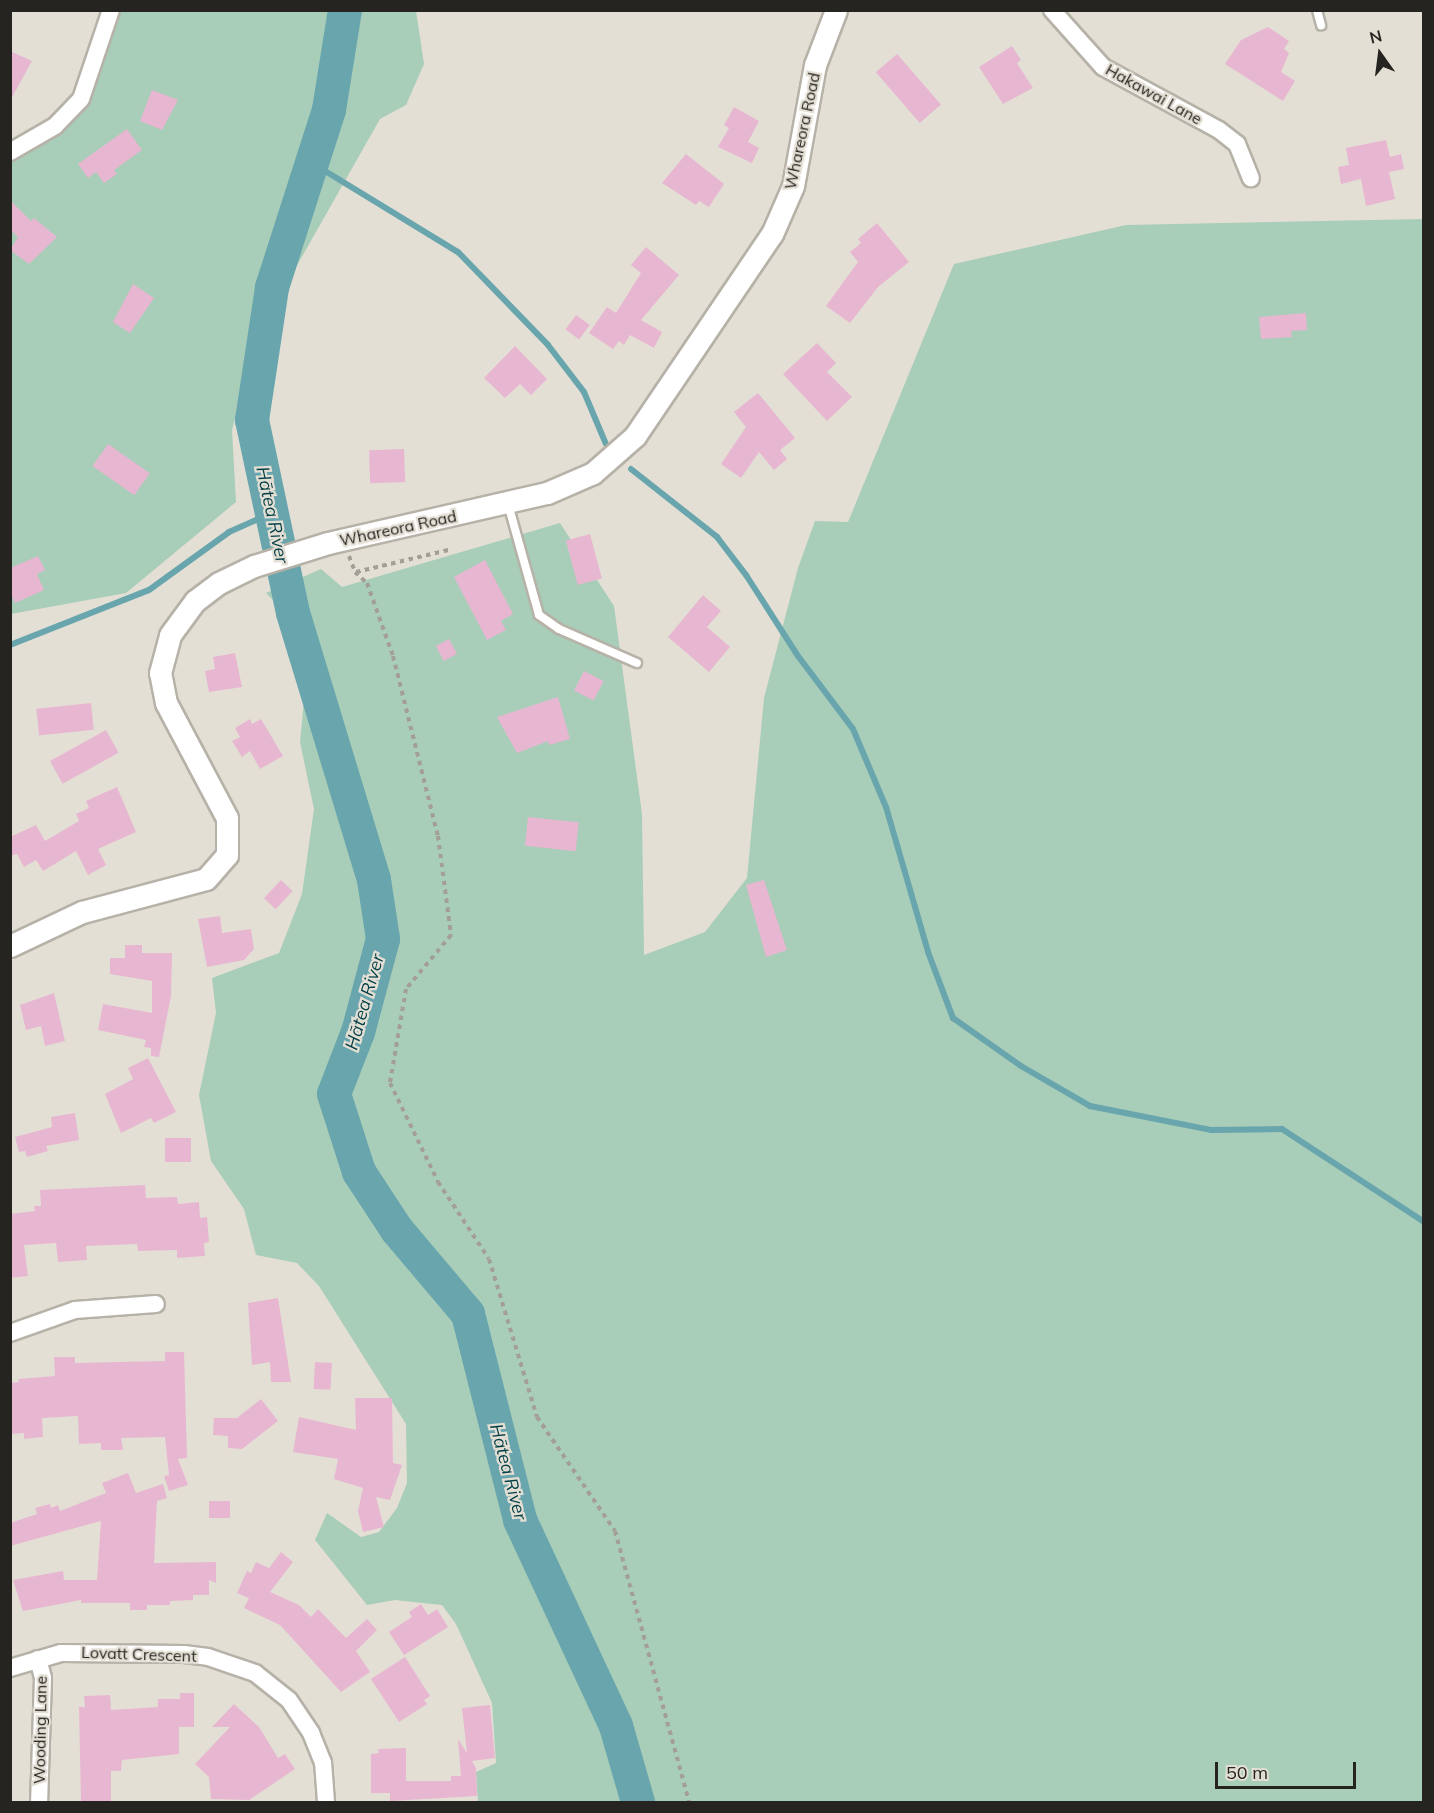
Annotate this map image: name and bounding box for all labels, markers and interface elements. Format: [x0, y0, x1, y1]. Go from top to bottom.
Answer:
north arrow [1350, 24, 1410, 84]
text: N [1367, 25, 1384, 48]
street label: Hakawai Lane [1102, 60, 1206, 128]
street label: Whareora Road [780, 71, 824, 191]
water label: Hātea River [251, 465, 293, 565]
street label: Whareora Road [338, 506, 458, 550]
water label: Hātea River [341, 952, 389, 1052]
water label: Hātea River [485, 1422, 531, 1522]
street label: Lovatt Crescent [81, 1642, 197, 1666]
street label: Wooding Lane [29, 1676, 51, 1784]
scale bar [1218, 1750, 1359, 1788]
text: 50 m [1226, 1761, 1268, 1784]

